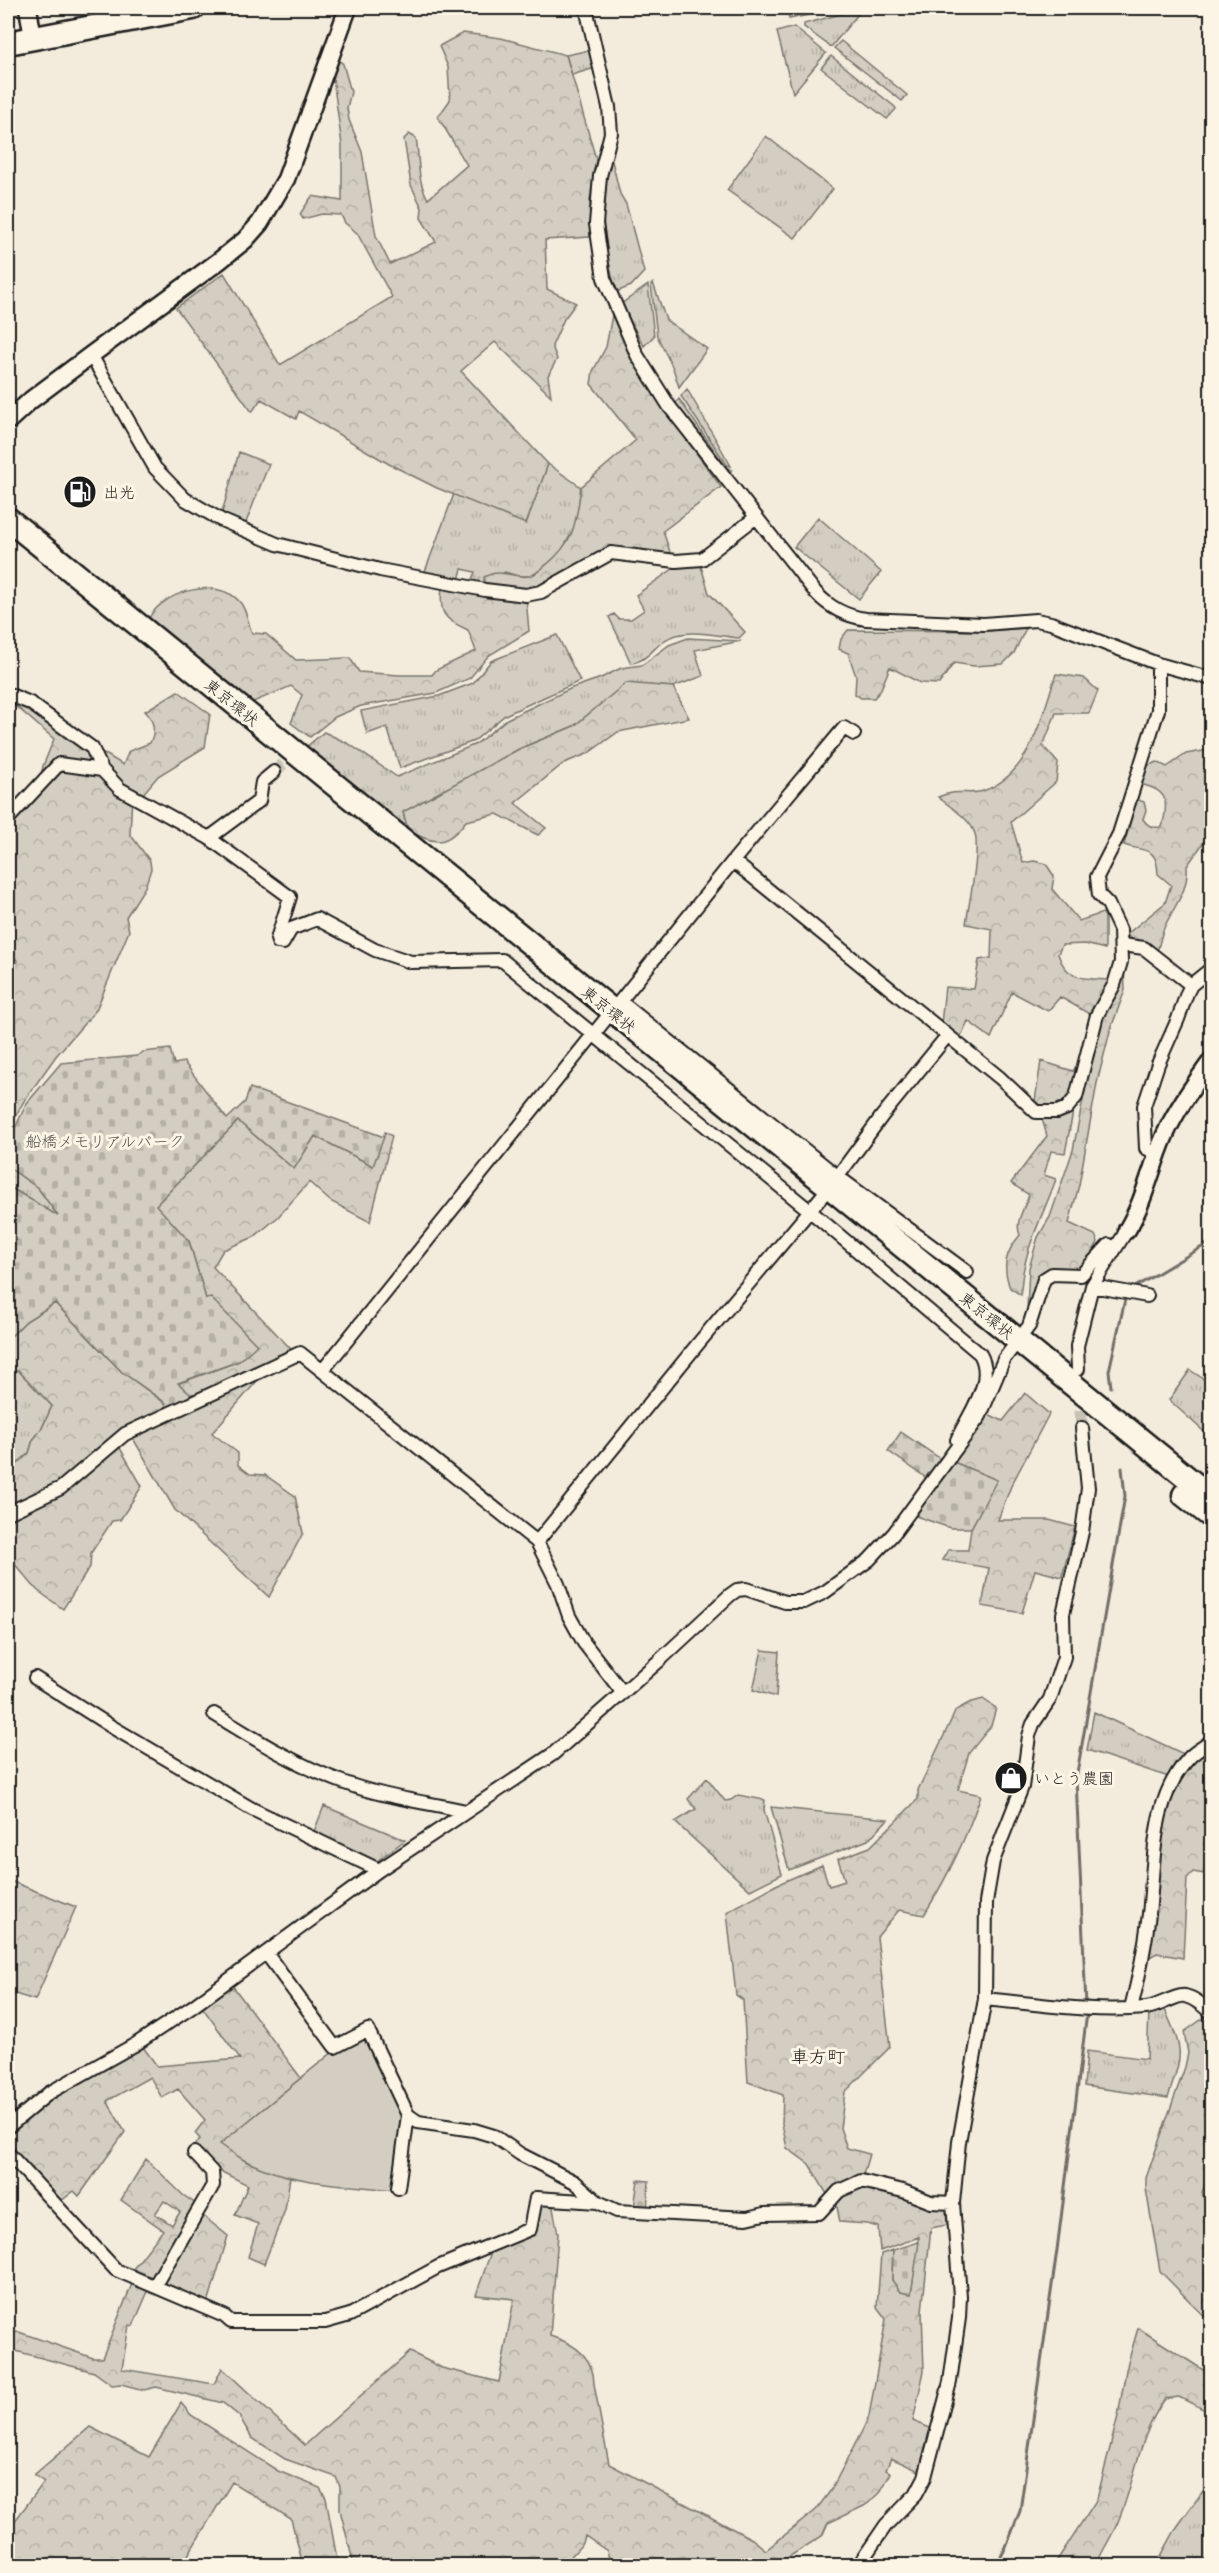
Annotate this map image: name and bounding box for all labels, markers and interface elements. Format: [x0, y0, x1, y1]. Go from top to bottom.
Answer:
fuel station icon: 出光 [62, 474, 98, 510]
place label: 出光 [103, 482, 135, 502]
street label: 東京環状 [201, 674, 263, 730]
street label: 東京環状 [578, 981, 640, 1037]
park label: 船橋メモリアルパーク [25, 1131, 185, 1151]
street label: 東京環状 [956, 1287, 1018, 1343]
shop icon: いとう農園 [993, 1760, 1029, 1796]
place label: いとう農園 [1034, 1768, 1114, 1788]
district label: 車方町 [791, 2045, 845, 2068]

